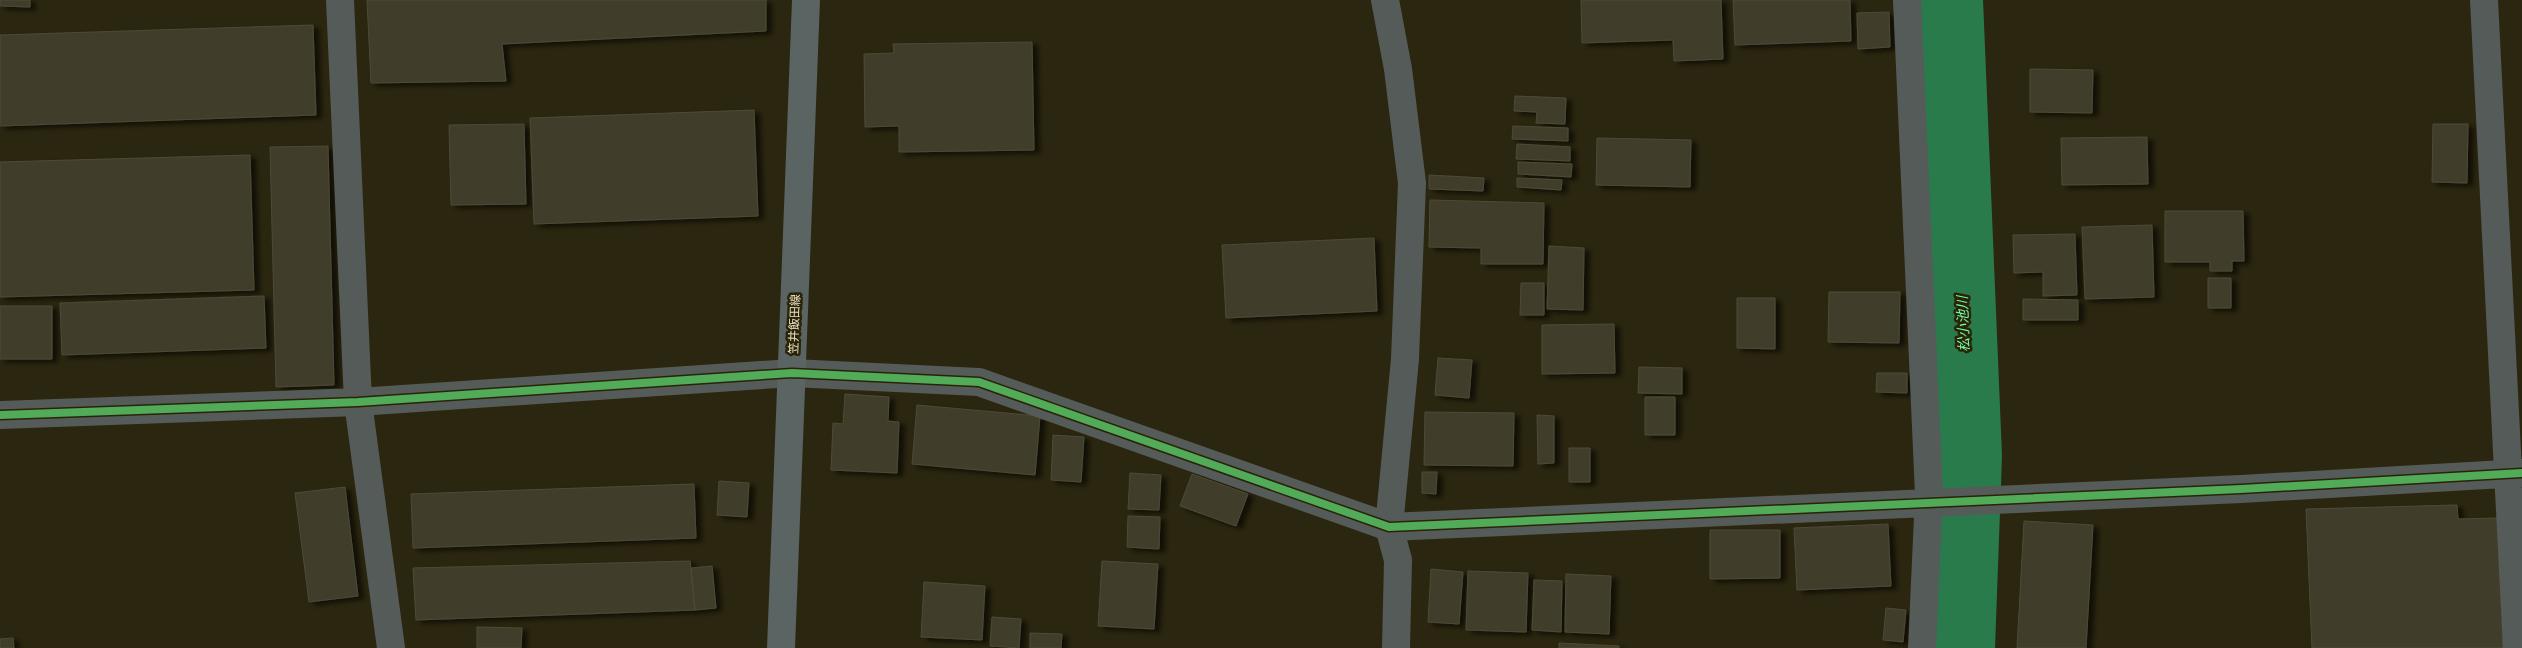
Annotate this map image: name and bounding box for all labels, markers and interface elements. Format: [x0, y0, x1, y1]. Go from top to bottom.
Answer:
street label: 笠井飯田線 [785, 294, 803, 354]
water label: 松小池川 [1953, 294, 1973, 352]

